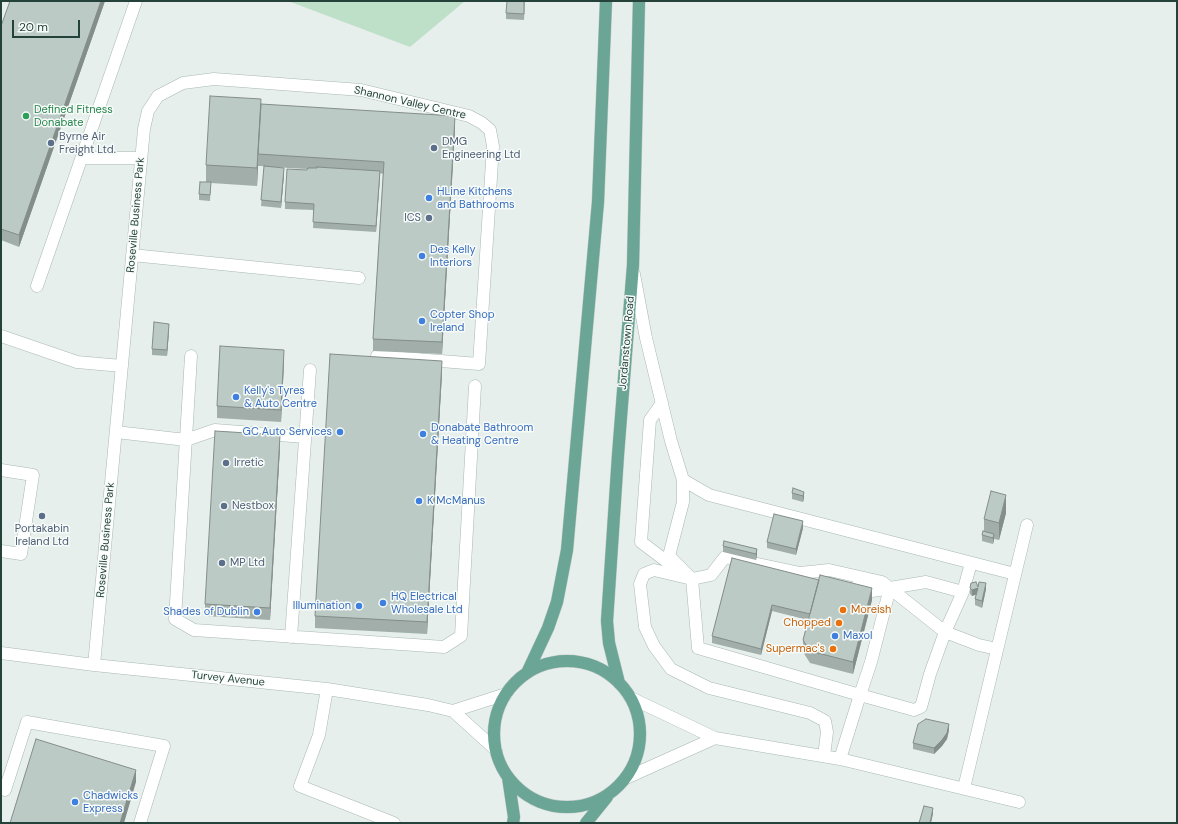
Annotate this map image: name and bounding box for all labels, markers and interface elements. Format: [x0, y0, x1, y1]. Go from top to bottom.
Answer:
scale bar [14, 12, 82, 38]
text: 20 m [19, 19, 48, 35]
street label: Shannon Valley Centre [353, 84, 467, 122]
place label: Defined Fitness Donabate [34, 103, 113, 129]
marker: Defined Fitness Donabate [21, 111, 31, 121]
place label: Byrne Air Freight Ltd. [59, 130, 116, 156]
place label: DMG Engineering Ltd [442, 135, 521, 161]
marker: Byrne Air Freight Ltd. [46, 138, 56, 148]
marker: DMG Engineering Ltd [429, 143, 439, 153]
street label: Roseville Business Park [124, 157, 148, 273]
place label: HLine Kitchens and Bathrooms [437, 185, 514, 211]
marker: HLine Kitchens and Bathrooms [424, 193, 434, 203]
place label: ICS [404, 211, 421, 225]
marker: ICS [424, 213, 434, 223]
place label: Des Kelly Interiors [430, 243, 476, 269]
marker: Des Kelly Interiors [417, 251, 427, 261]
street label: Jordanstown Road [616, 296, 638, 390]
place label: Copter Shop Ireland [430, 308, 495, 334]
marker: Copter Shop Ireland [417, 316, 427, 326]
place label: Kelly's Tyres & Auto Centre [244, 384, 317, 410]
marker: Kelly's Tyres & Auto Centre [231, 392, 241, 402]
place label: Donabate Bathroom & Heating Centre [431, 421, 533, 447]
place label: GC Auto Services [243, 425, 332, 439]
marker: GC Auto Services [335, 427, 345, 437]
marker: Donabate Bathroom & Heating Centre [418, 429, 428, 439]
place label: Irretic [234, 456, 264, 470]
marker: Irretic [221, 458, 231, 468]
street label: Roseville Business Park [94, 482, 118, 598]
place label: K McManus [427, 494, 485, 508]
marker: K McManus [414, 496, 424, 506]
place label: Nestbox [232, 499, 274, 513]
marker: Nestbox [219, 501, 229, 511]
marker: Portakabin Ireland Ltd [37, 511, 47, 521]
place label: Portakabin Ireland Ltd [15, 522, 69, 548]
place label: MP Ltd [230, 556, 265, 570]
marker: MP Ltd [217, 558, 227, 568]
place label: HQ Electrical Wholesale Ltd [391, 590, 463, 616]
marker: HQ Electrical Wholesale Ltd [378, 598, 388, 608]
place label: Illumination [293, 599, 351, 613]
marker: Illumination [354, 601, 364, 611]
place label: Moreish [851, 603, 891, 617]
place label: Shades of Dublin [163, 605, 249, 619]
marker: Moreish [838, 605, 848, 615]
marker: Shades of Dublin [252, 607, 262, 617]
place label: Chopped [783, 616, 831, 630]
marker: Chopped [834, 618, 844, 628]
place label: Maxol [843, 629, 872, 643]
marker: Maxol [830, 631, 840, 641]
place label: Supermac's [766, 642, 825, 656]
marker: Supermac's [828, 644, 838, 654]
street label: Turvey Avenue [191, 669, 265, 689]
place label: Chadwicks Express [83, 789, 138, 815]
marker: Chadwicks Express [70, 797, 80, 807]

